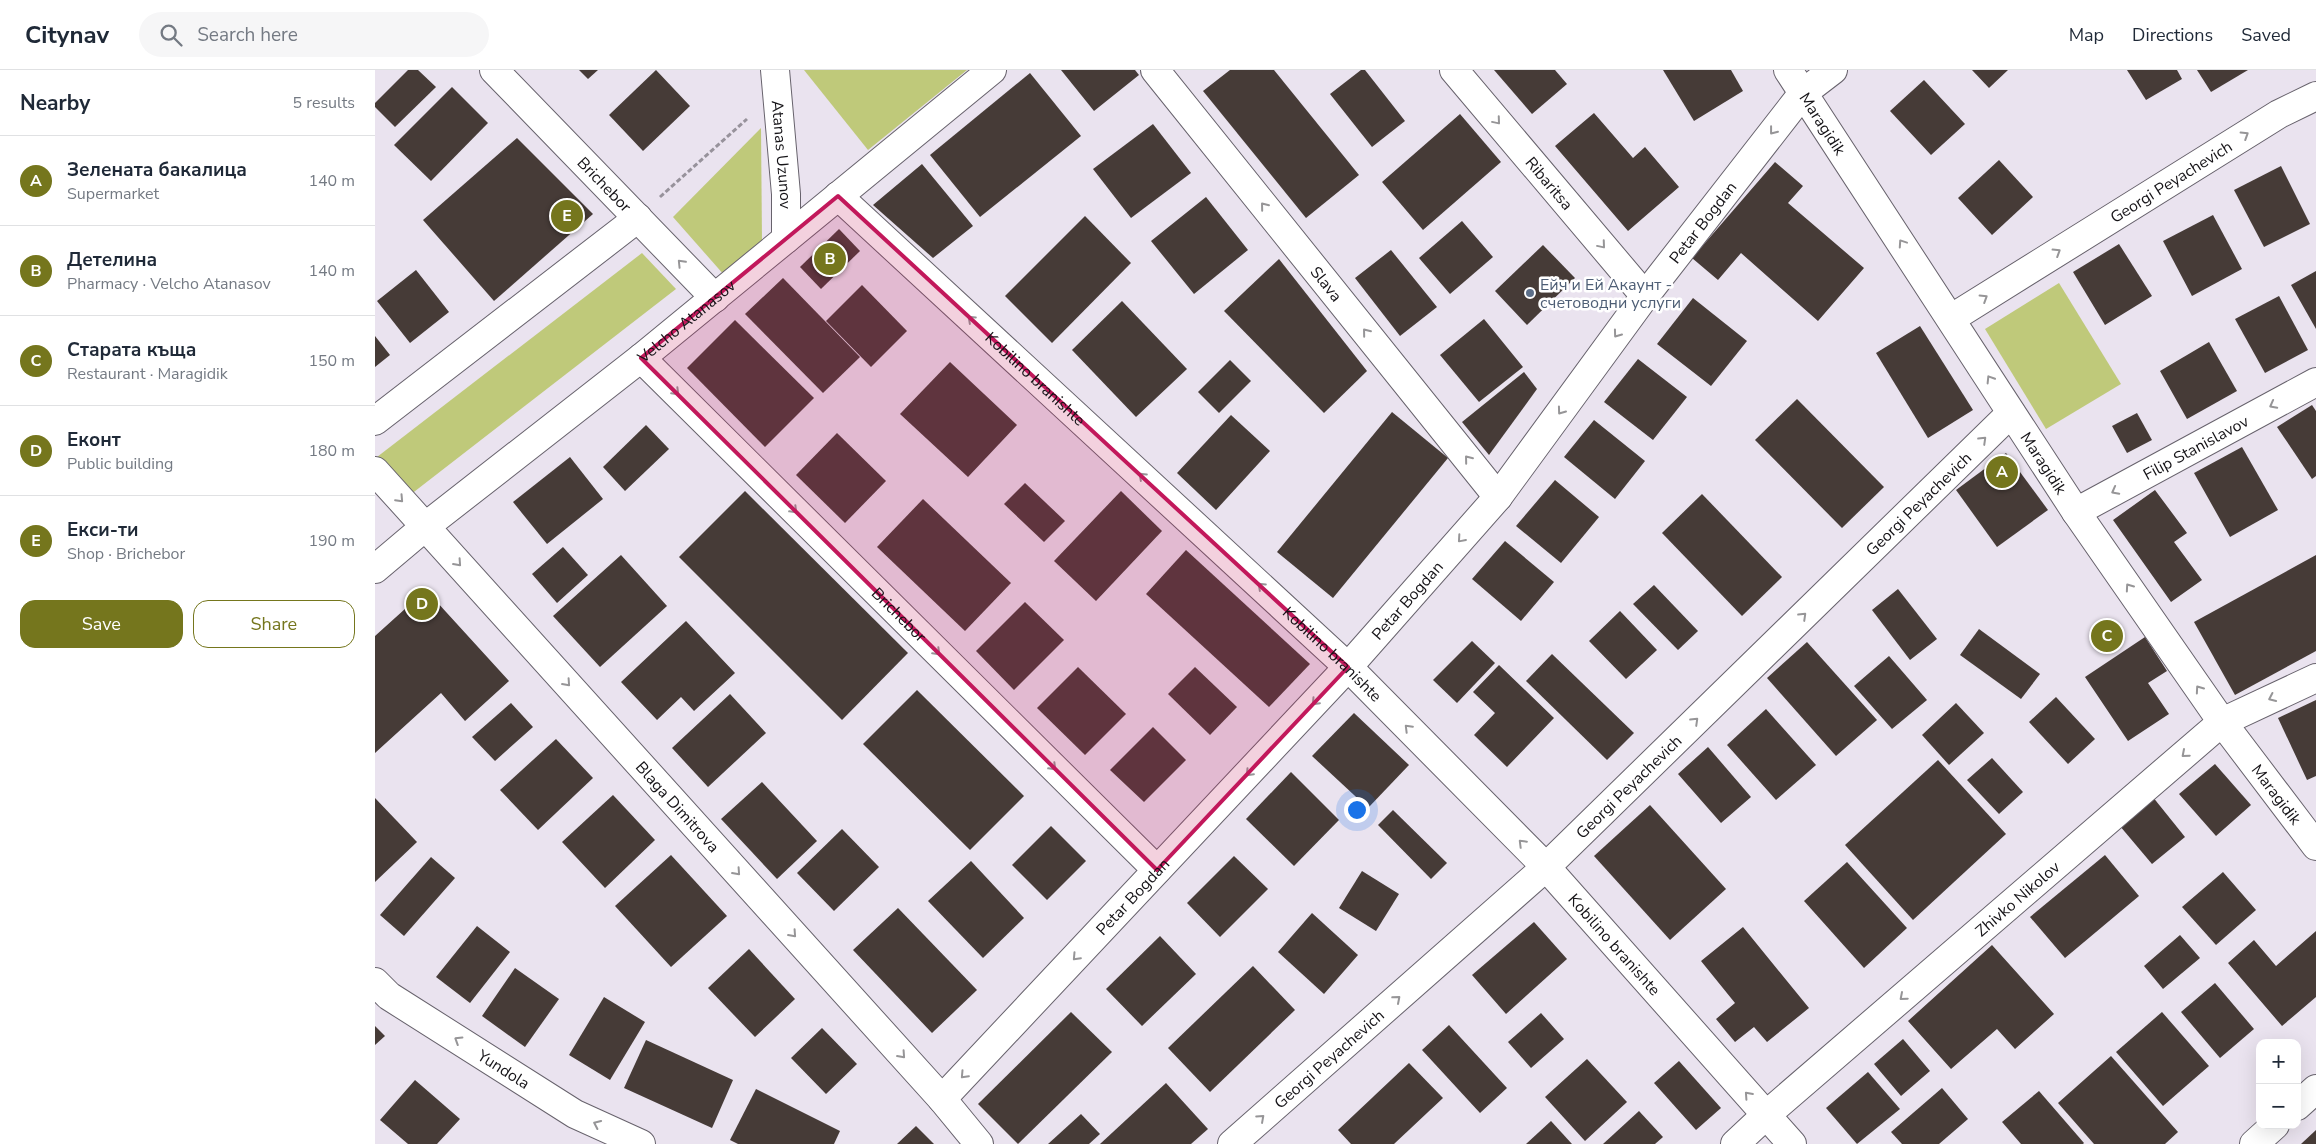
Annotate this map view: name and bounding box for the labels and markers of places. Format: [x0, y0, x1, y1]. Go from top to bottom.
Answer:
pin: E [551, 197, 583, 235]
pin: B [814, 240, 846, 278]
place label: Ейч и Ей Акаунт - счетоводни услуги [1540, 274, 1681, 314]
marker: Ейч и Ей Акаунт - счетоводни услуги [1524, 287, 1536, 299]
pin: A [1986, 453, 2018, 491]
pin: D [406, 585, 438, 623]
pin: C [2091, 617, 2123, 655]

